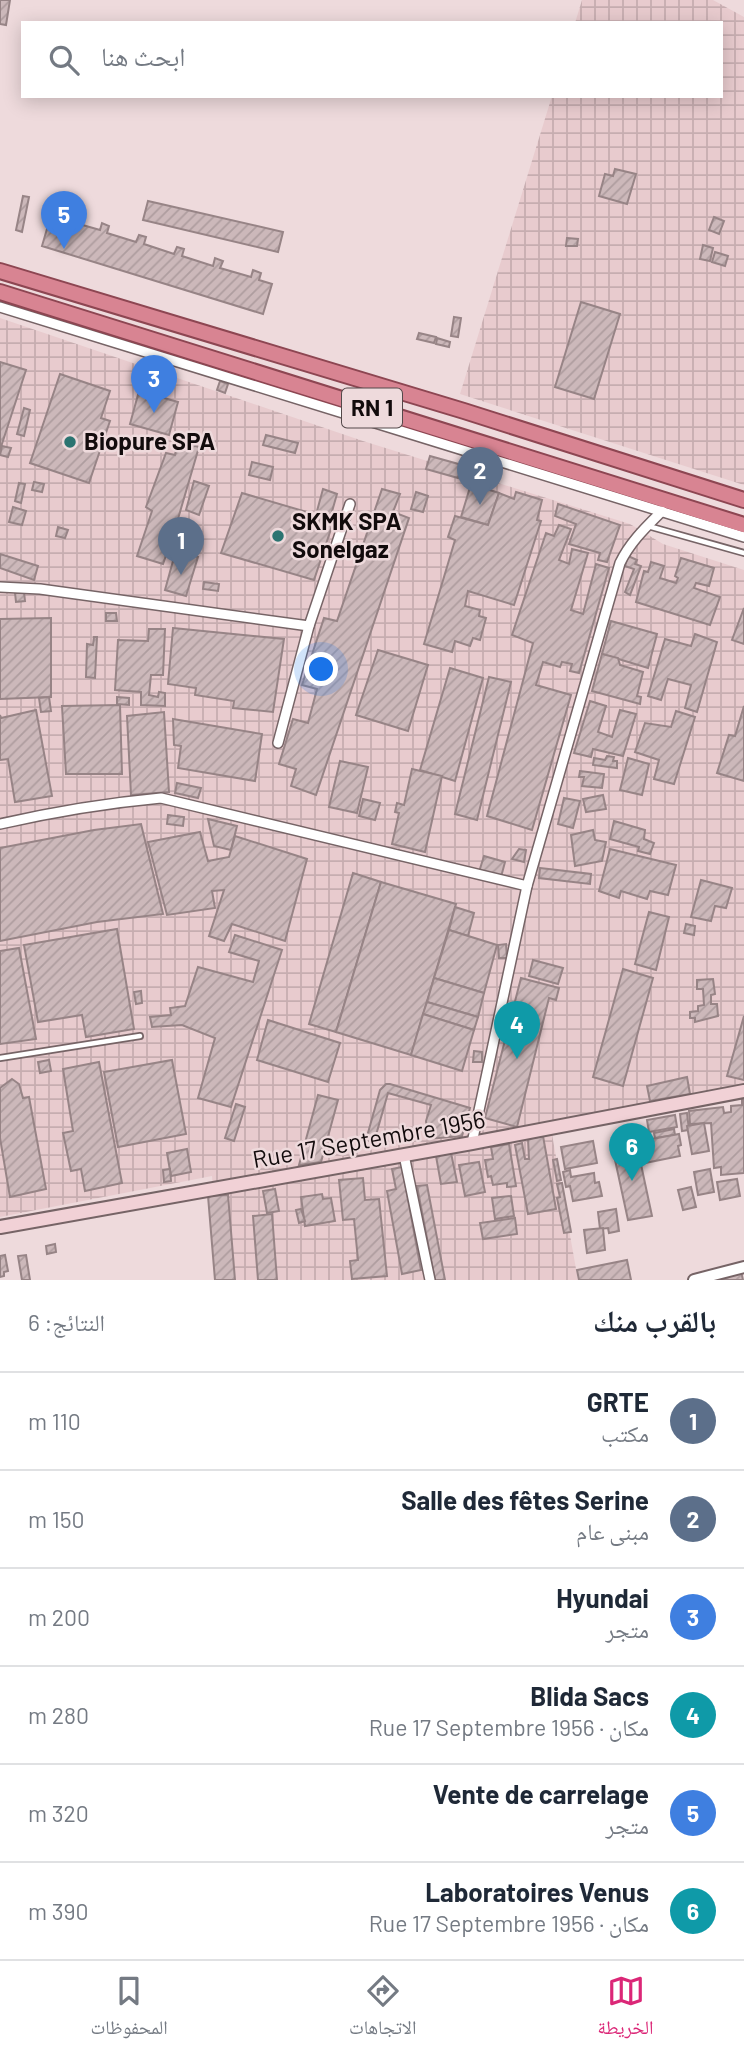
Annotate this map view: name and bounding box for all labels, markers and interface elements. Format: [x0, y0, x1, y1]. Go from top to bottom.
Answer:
search box [21, 21, 723, 98]
text: ابحث هنا [101, 40, 185, 71]
icon: search [45, 41, 83, 79]
pin: 5 [41, 191, 87, 249]
pin: 3 [131, 355, 177, 413]
road number: RN 1 [342, 388, 402, 428]
place label: Biopure SPA [84, 426, 215, 455]
marker: Biopure SPA [62, 434, 78, 450]
pin: 2 [457, 447, 503, 505]
place label: SKMK SPA Sonelgaz [292, 506, 402, 563]
pin: 1 [158, 517, 204, 575]
marker: SKMK SPA Sonelgaz [270, 528, 286, 544]
your location [304, 652, 338, 686]
pin: 4 [494, 1001, 540, 1059]
street label: Rue 17 Septembre 1956 [250, 1104, 487, 1173]
pin: 6 [609, 1123, 655, 1181]
text: بالقرب منك [593, 1302, 716, 1338]
text: النتائج: 6 [28, 1308, 105, 1336]
text: GRTE [587, 1386, 649, 1417]
text: 110 m [28, 1407, 81, 1435]
text: 1 [689, 1407, 697, 1435]
text: مكتب [601, 1419, 649, 1447]
text: Salle des fêtes Serine [401, 1484, 649, 1515]
text: 150 m [28, 1505, 85, 1533]
text: 2 [687, 1505, 699, 1533]
text: مبنى عام [576, 1517, 649, 1545]
text: Hyundai [556, 1582, 649, 1613]
text: 200 m [28, 1603, 90, 1631]
text: 3 [687, 1603, 699, 1631]
text: متجر [606, 1615, 649, 1643]
text: Blida Sacs [530, 1680, 649, 1711]
text: 280 m [28, 1701, 89, 1729]
text: 4 [686, 1701, 700, 1729]
text: مكان · Rue 17 Septembre 1956 [369, 1713, 649, 1741]
text: Vente de carrelage [433, 1778, 649, 1809]
text: 320 m [28, 1799, 89, 1827]
text: 5 [687, 1799, 699, 1827]
text: متجر [606, 1811, 649, 1839]
text: Laboratoires Venus [425, 1876, 649, 1907]
text: 390 m [28, 1897, 88, 1925]
text: 6 [687, 1897, 699, 1925]
text: مكان · Rue 17 Septembre 1956 [369, 1909, 649, 1937]
tab: المحفوظات [91, 1972, 168, 2046]
tab: الاتجاهات [349, 1972, 416, 2046]
tab: الخريطة [598, 1972, 653, 2046]

